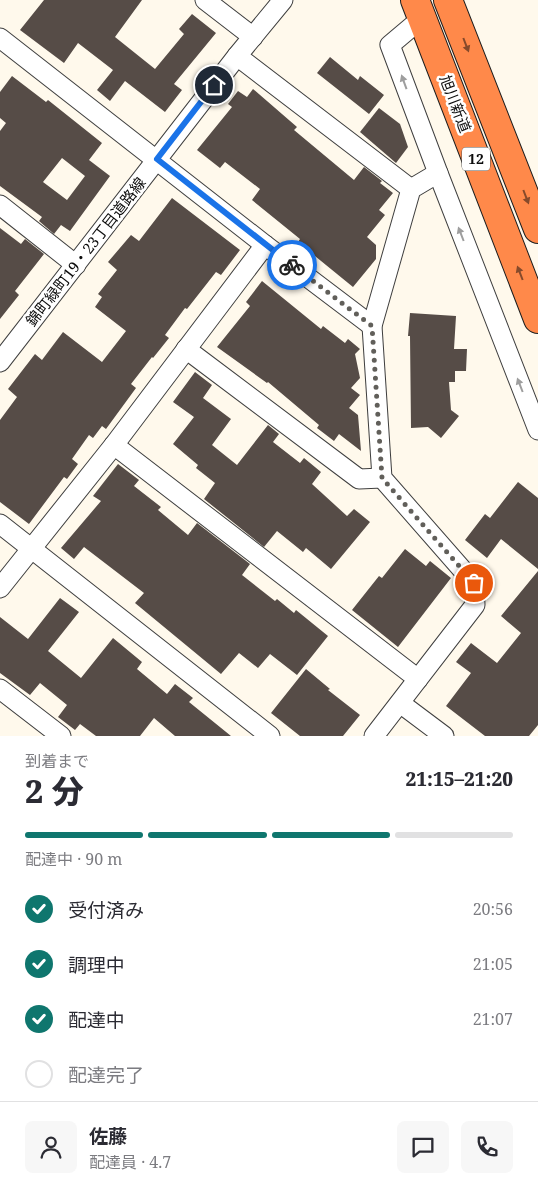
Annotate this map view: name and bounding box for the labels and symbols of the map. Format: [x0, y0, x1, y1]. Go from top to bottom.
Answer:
one-way arrow [463, 38, 470, 53]
pin [193, 64, 235, 106]
street label: 旭川新道 [436, 72, 476, 135]
one-way arrow [400, 74, 407, 89]
road number: 12 [462, 148, 490, 170]
street label: 錦町緑町19・23丁目道路線 [21, 173, 150, 330]
one-way arrow [522, 190, 530, 204]
one-way arrow [457, 226, 465, 241]
courier [267, 240, 317, 290]
one-way arrow [516, 266, 524, 280]
one-way arrow [516, 377, 524, 392]
pin [453, 562, 495, 604]

